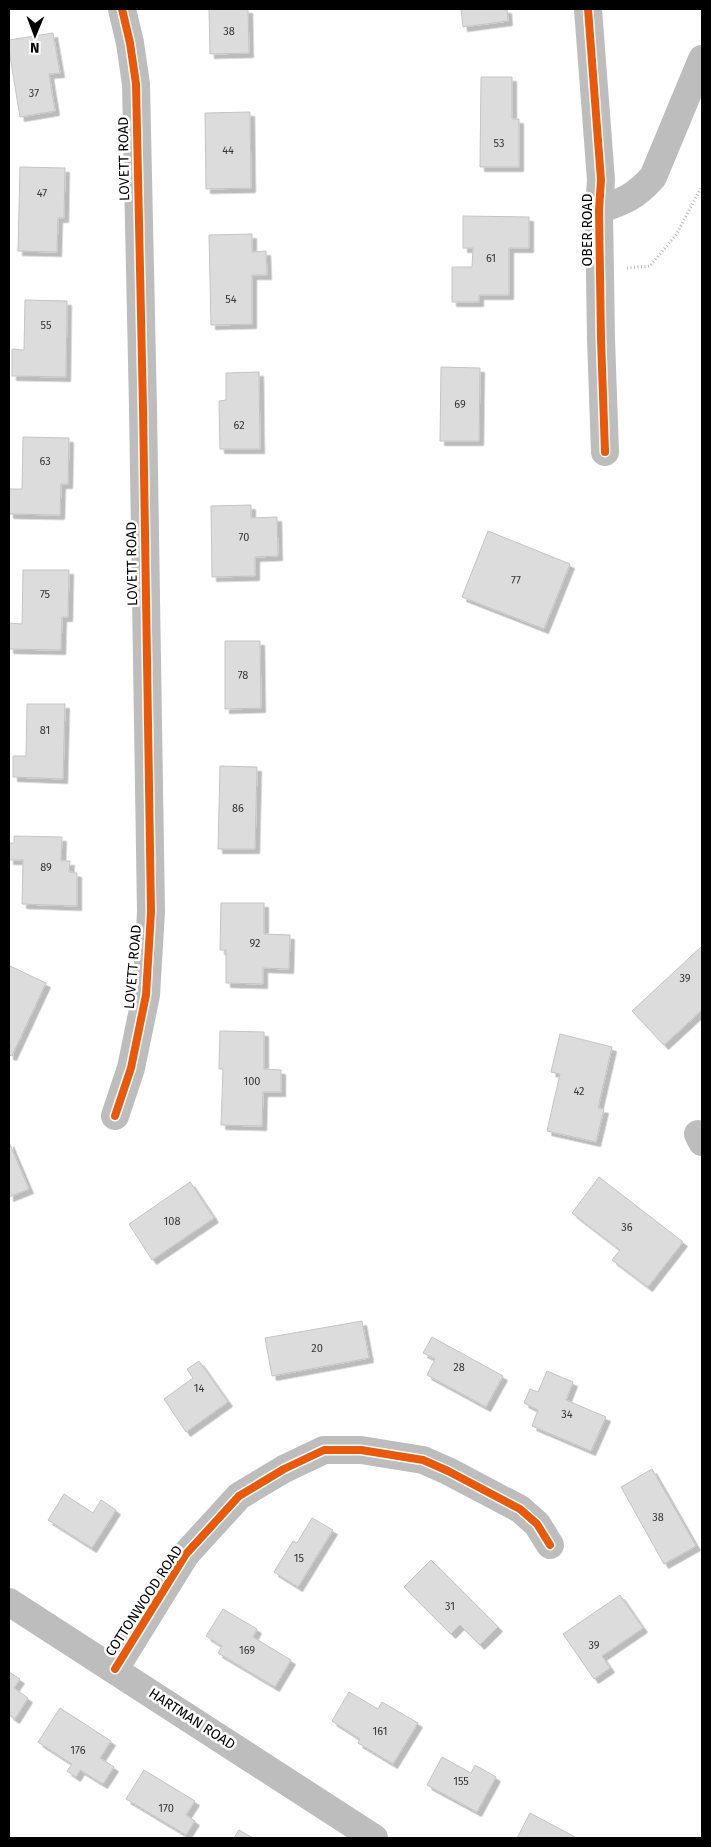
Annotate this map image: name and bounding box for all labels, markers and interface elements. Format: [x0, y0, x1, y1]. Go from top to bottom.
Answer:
north arrow [10, 10, 60, 60]
house number: 38 [223, 25, 235, 38]
text: N [30, 39, 40, 56]
house number: 37 [29, 87, 39, 100]
street label: LOVETT ROAD [115, 117, 133, 201]
house number: 53 [494, 137, 504, 150]
house number: 44 [222, 144, 234, 157]
house number: 47 [37, 187, 47, 200]
street label: OBER ROAD [579, 194, 596, 266]
house number: 61 [486, 252, 496, 265]
house number: 54 [225, 293, 237, 306]
house number: 55 [41, 319, 52, 332]
house number: 69 [454, 398, 466, 411]
house number: 62 [233, 419, 245, 432]
house number: 63 [39, 455, 51, 468]
street label: LOVETT ROAD [123, 522, 141, 606]
house number: 70 [239, 531, 249, 544]
house number: 77 [511, 574, 521, 587]
house number: 75 [40, 588, 51, 601]
house number: 78 [238, 669, 248, 682]
house number: 81 [40, 724, 50, 737]
house number: 86 [232, 802, 244, 815]
house number: 89 [40, 861, 52, 874]
street label: LOVETT ROAD [121, 924, 145, 1010]
house number: 92 [250, 937, 260, 950]
house number: 39 [679, 972, 691, 985]
house number: 100 [243, 1075, 261, 1088]
house number: 42 [573, 1085, 585, 1098]
house number: 108 [164, 1215, 180, 1228]
house number: 36 [621, 1221, 633, 1234]
house number: 20 [311, 1342, 323, 1355]
house number: 28 [453, 1361, 465, 1374]
house number: 14 [194, 1382, 204, 1395]
house number: 34 [561, 1408, 573, 1421]
house number: 38 [652, 1511, 664, 1524]
street label: COTTONWOOD ROAD [102, 1542, 186, 1660]
house number: 15 [294, 1552, 305, 1565]
house number: 31 [445, 1600, 455, 1613]
house number: 39 [588, 1639, 600, 1652]
house number: 169 [239, 1644, 255, 1657]
street label: HARTMAN ROAD [146, 1685, 238, 1753]
house number: 161 [373, 1725, 387, 1738]
house number: 176 [70, 1744, 86, 1757]
house number: 155 [453, 1775, 469, 1788]
house number: 170 [158, 1802, 174, 1815]

